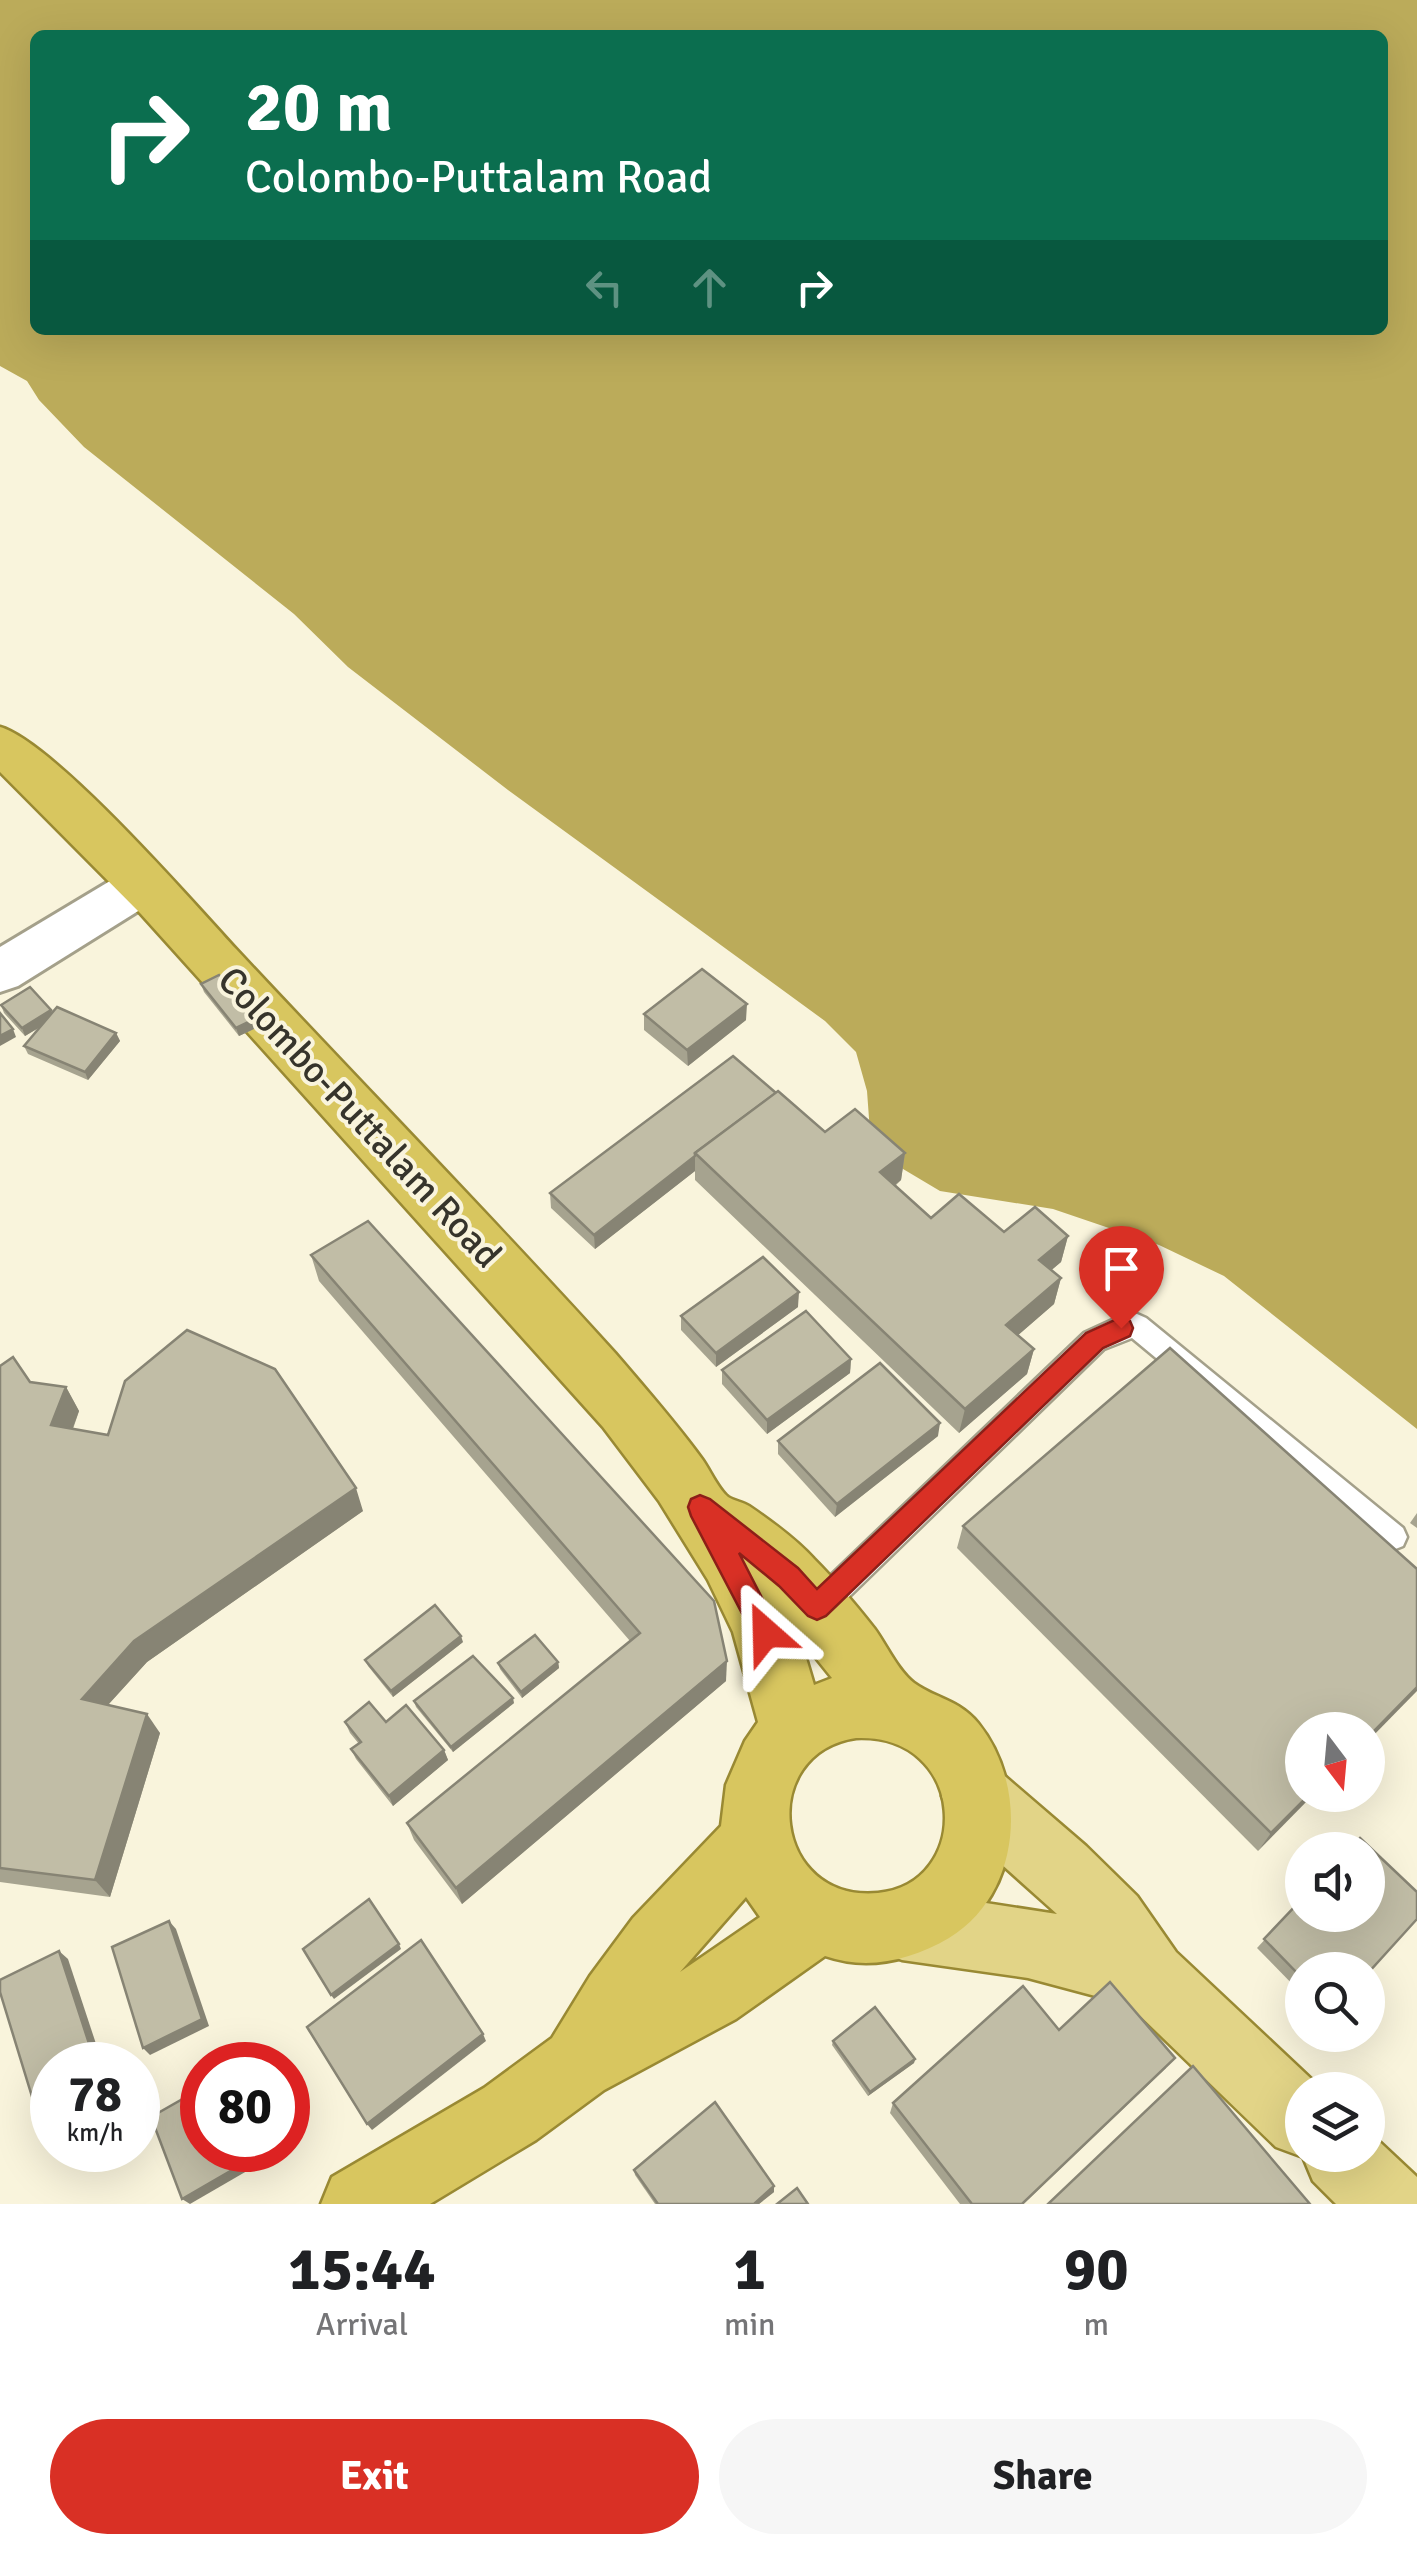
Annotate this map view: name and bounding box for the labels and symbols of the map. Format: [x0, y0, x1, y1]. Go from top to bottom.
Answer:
street label: Colombo-Puttalam Road [208, 957, 511, 1278]
pin [1079, 1226, 1164, 1329]
position arrow [714, 1581, 818, 1685]
north arrow [1285, 1712, 1385, 1812]
speed limit sign: 80 [180, 2042, 310, 2172]

